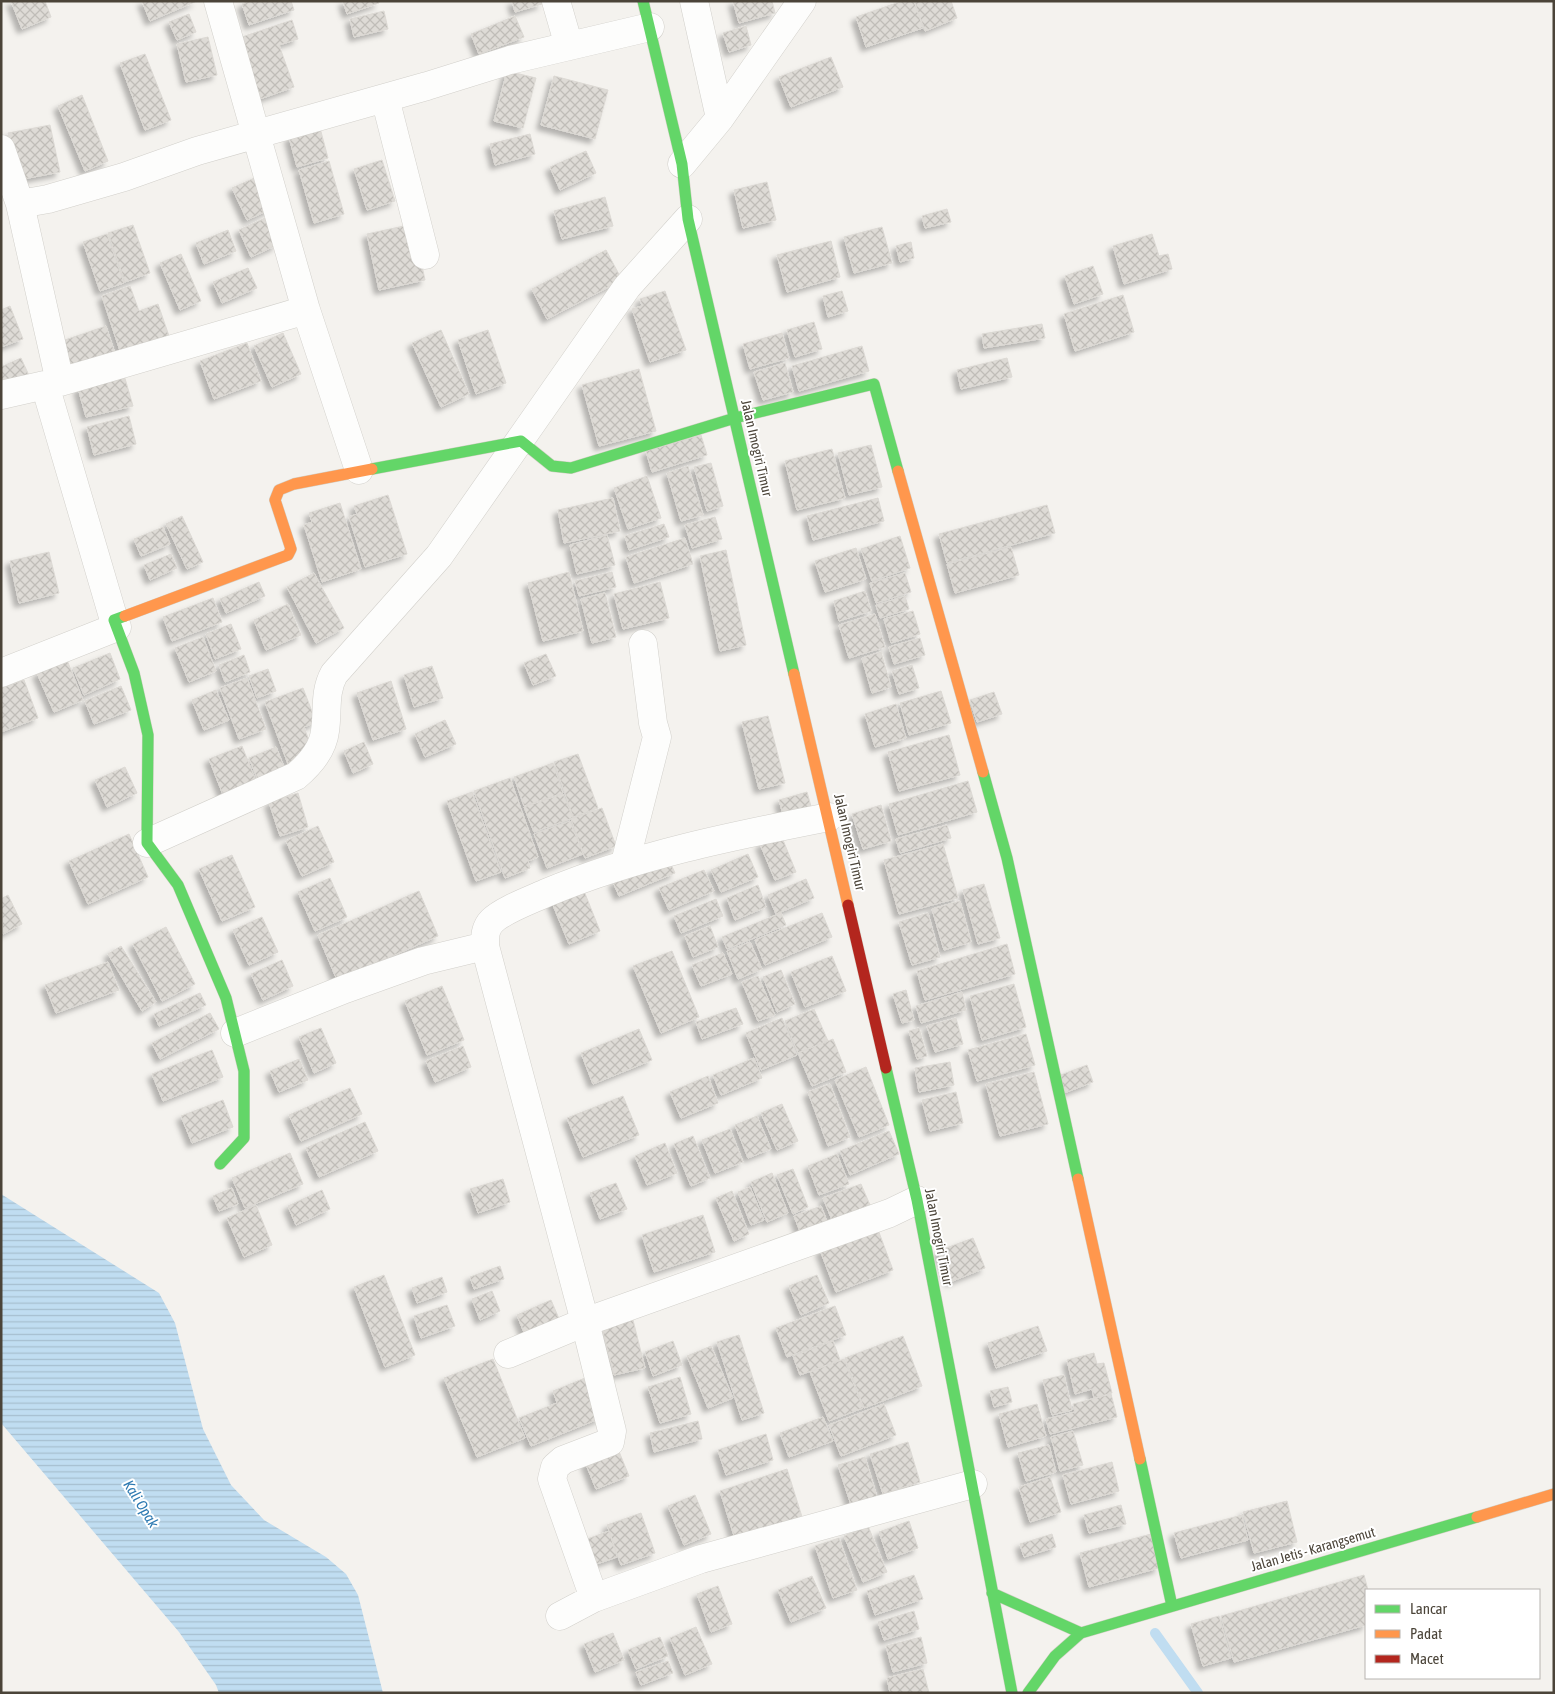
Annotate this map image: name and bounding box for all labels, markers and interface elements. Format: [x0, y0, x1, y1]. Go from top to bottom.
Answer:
street label: Jalan Imogiri Timur [738, 398, 776, 499]
street label: Jalan Imogiri Timur [831, 792, 869, 893]
street label: Jalan Imogiri Timur [922, 1187, 956, 1288]
water label: Kali Opak [120, 1477, 163, 1531]
street label: Jalan Jetis - Karangsemut [1249, 1524, 1377, 1574]
legend [1365, 1589, 1540, 1679]
text: Lancar [1410, 1600, 1448, 1617]
text: Padat [1410, 1625, 1442, 1642]
text: Macet [1410, 1650, 1444, 1667]

